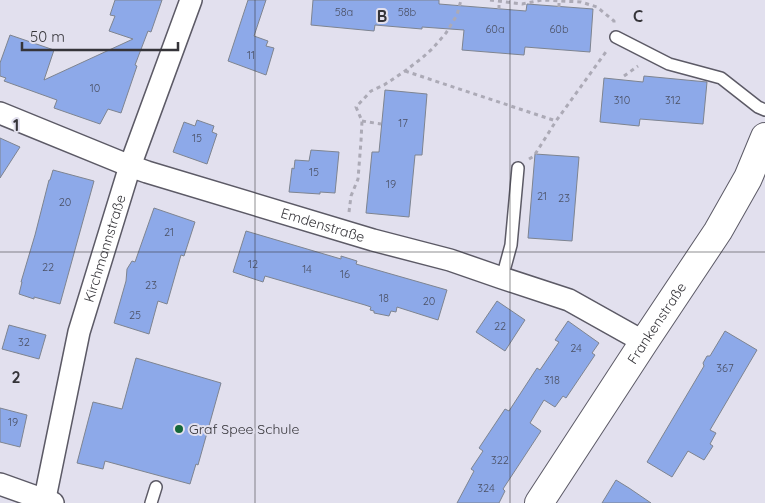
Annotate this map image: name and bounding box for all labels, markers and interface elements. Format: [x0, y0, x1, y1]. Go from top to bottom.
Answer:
house number: 58a [335, 5, 353, 19]
house number: 58b [398, 5, 417, 19]
text: B [377, 6, 387, 26]
text: C [633, 6, 643, 26]
scale bar [22, 20, 179, 52]
house number: 60a [485, 22, 505, 36]
house number: 60b [549, 22, 569, 36]
text: 50 m [30, 27, 65, 46]
house number: 11 [247, 48, 255, 62]
house number: 10 [90, 81, 100, 95]
house number: 310 [614, 93, 630, 107]
house number: 312 [665, 93, 681, 107]
text: 1 [13, 115, 19, 135]
house number: 17 [398, 116, 408, 130]
house number: 15 [192, 131, 202, 145]
house number: 15 [309, 165, 319, 179]
house number: 19 [386, 177, 396, 191]
house number: 21 [537, 189, 547, 203]
house number: 23 [558, 191, 570, 205]
street label: Kirchmannstraße [80, 192, 130, 304]
house number: 20 [59, 195, 71, 209]
street label: Emdenstraße [279, 204, 367, 246]
house number: 21 [164, 225, 174, 239]
house number: 12 [248, 257, 258, 271]
house number: 22 [42, 260, 54, 274]
house number: 14 [302, 262, 312, 276]
house number: 16 [340, 267, 350, 281]
house number: 23 [145, 278, 157, 292]
street label: Frankenstraße [623, 279, 690, 367]
house number: 18 [379, 291, 389, 305]
house number: 20 [423, 294, 435, 308]
house number: 25 [129, 308, 141, 322]
house number: 22 [494, 319, 506, 333]
house number: 32 [18, 335, 30, 349]
house number: 24 [570, 341, 582, 355]
house number: 367 [716, 361, 734, 375]
text: 2 [11, 367, 21, 387]
house number: 318 [544, 373, 560, 387]
house number: 19 [8, 415, 18, 429]
place label: Graf Spee Schule [189, 420, 299, 438]
marker: Graf Spee Schule [173, 423, 185, 435]
house number: 322 [491, 453, 509, 467]
house number: 324 [477, 481, 495, 495]

